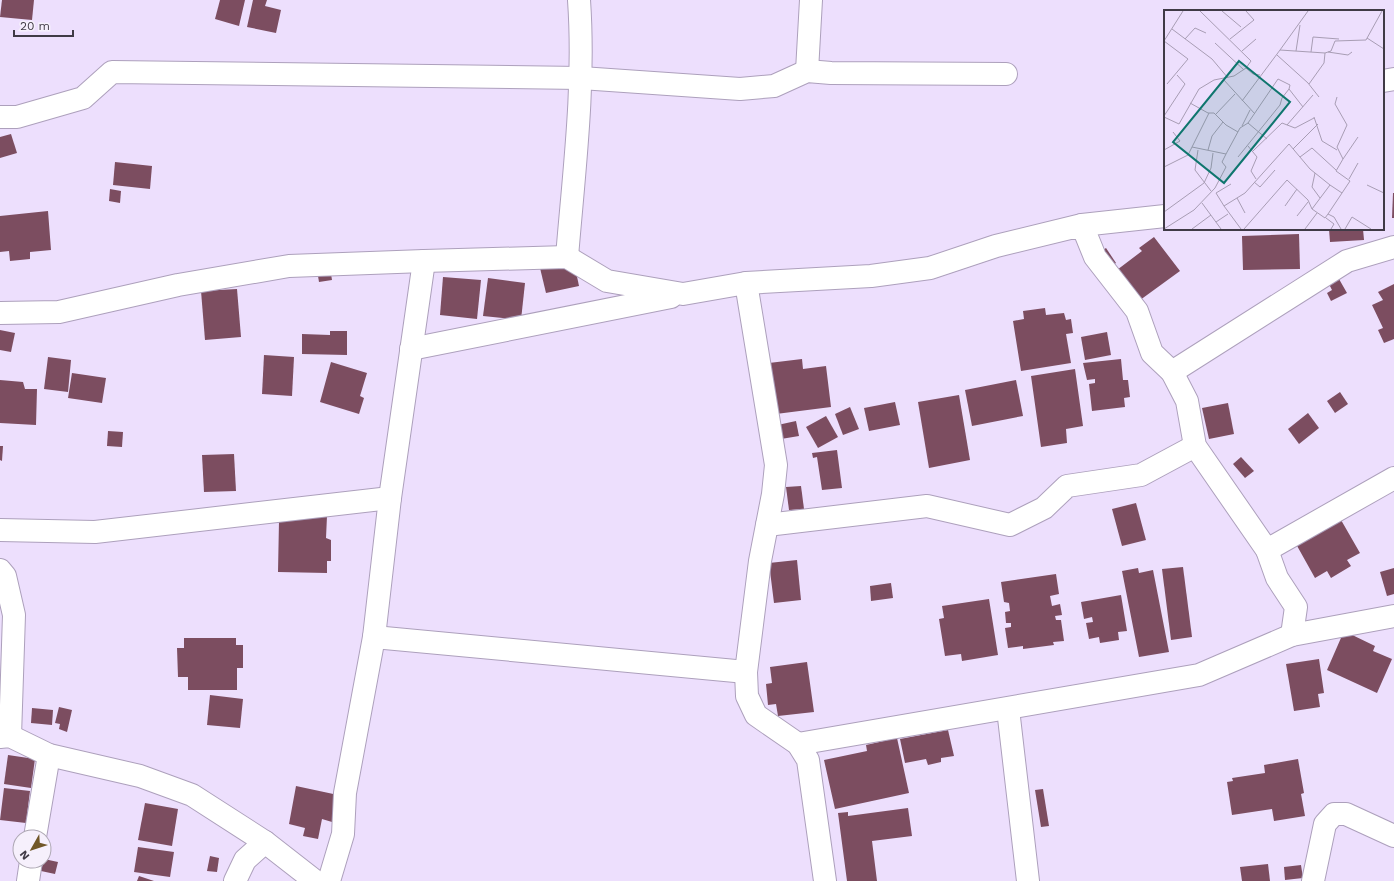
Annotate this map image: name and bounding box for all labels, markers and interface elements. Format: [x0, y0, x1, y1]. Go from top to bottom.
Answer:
inset map [1164, 10, 1384, 230]
scale bar [14, 12, 73, 38]
text: 20 m [20, 19, 50, 33]
north arrow [12, 829, 52, 869]
text: N [17, 848, 32, 862]

